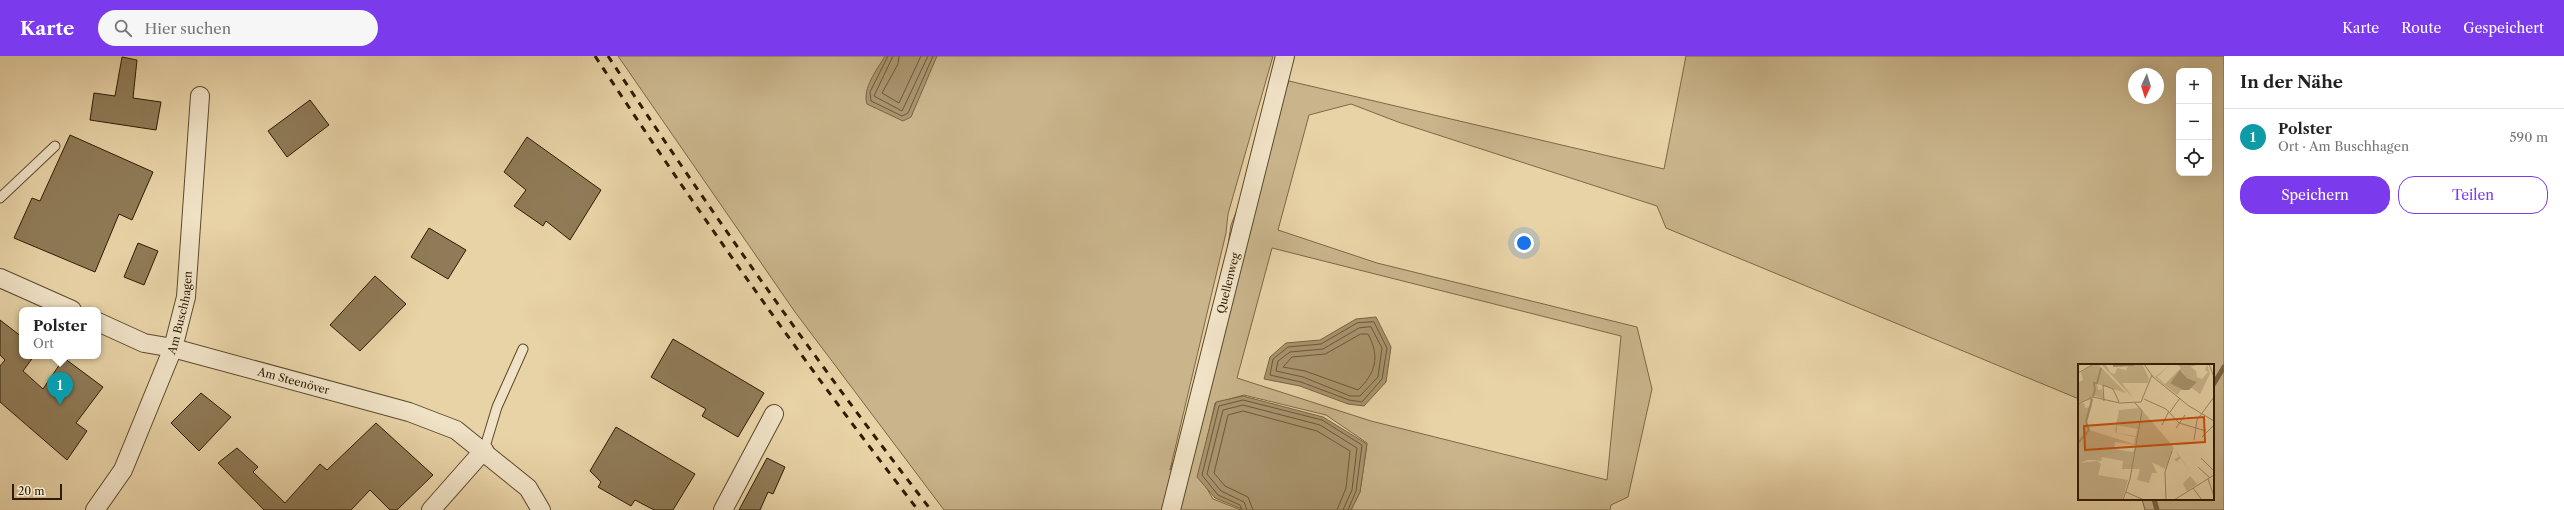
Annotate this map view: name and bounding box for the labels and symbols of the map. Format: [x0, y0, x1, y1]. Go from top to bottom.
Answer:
north arrow [2128, 68, 2164, 104]
your location [1514, 233, 1534, 253]
street label: Quellenweg [1214, 251, 1242, 315]
street label: Am Buschhagen [164, 270, 195, 357]
street label: Am Steenöver [255, 364, 332, 397]
inset map [2078, 364, 2214, 500]
pin: 1 [47, 372, 73, 405]
scale bar [12, 482, 62, 501]

